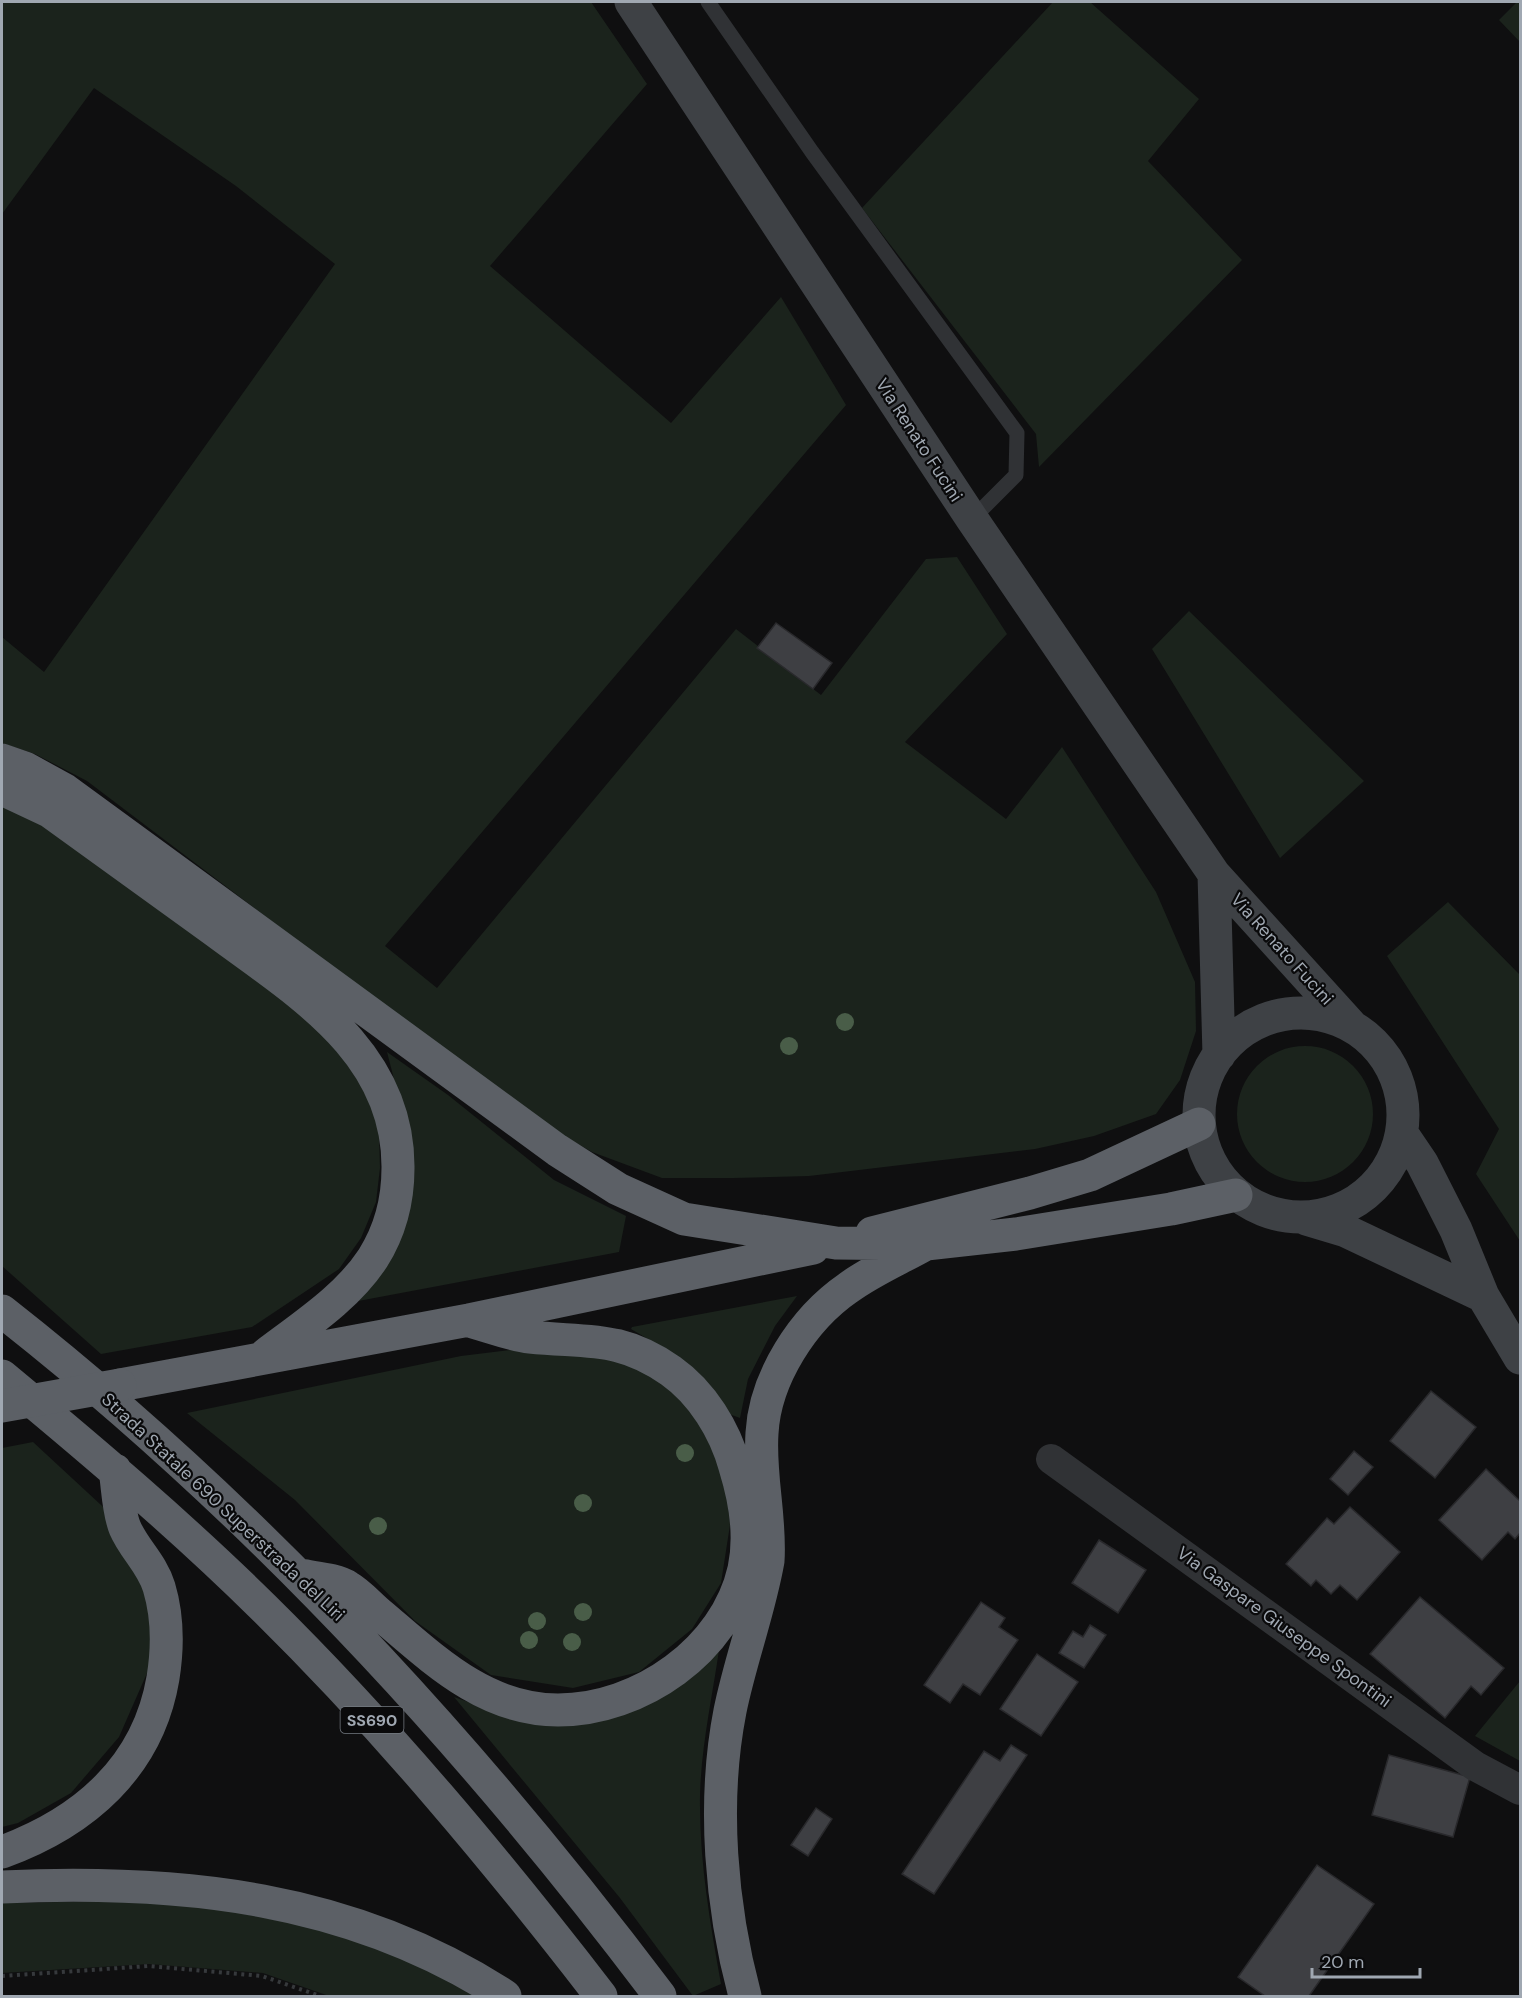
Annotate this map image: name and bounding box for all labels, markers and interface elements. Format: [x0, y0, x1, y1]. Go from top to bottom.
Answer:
street label: Via Renato Fucini [870, 374, 968, 506]
street label: Via Renato Fucini [1225, 888, 1339, 1010]
street label: Strada Statale 690 Superstrada del Liri [96, 1388, 350, 1626]
street label: Via Gaspare Giuseppe Spontini [1172, 1541, 1396, 1713]
road number: SS690 [340, 1707, 404, 1733]
scale bar [1312, 1941, 1420, 1979]
text: 20 m [1321, 1950, 1364, 1974]

